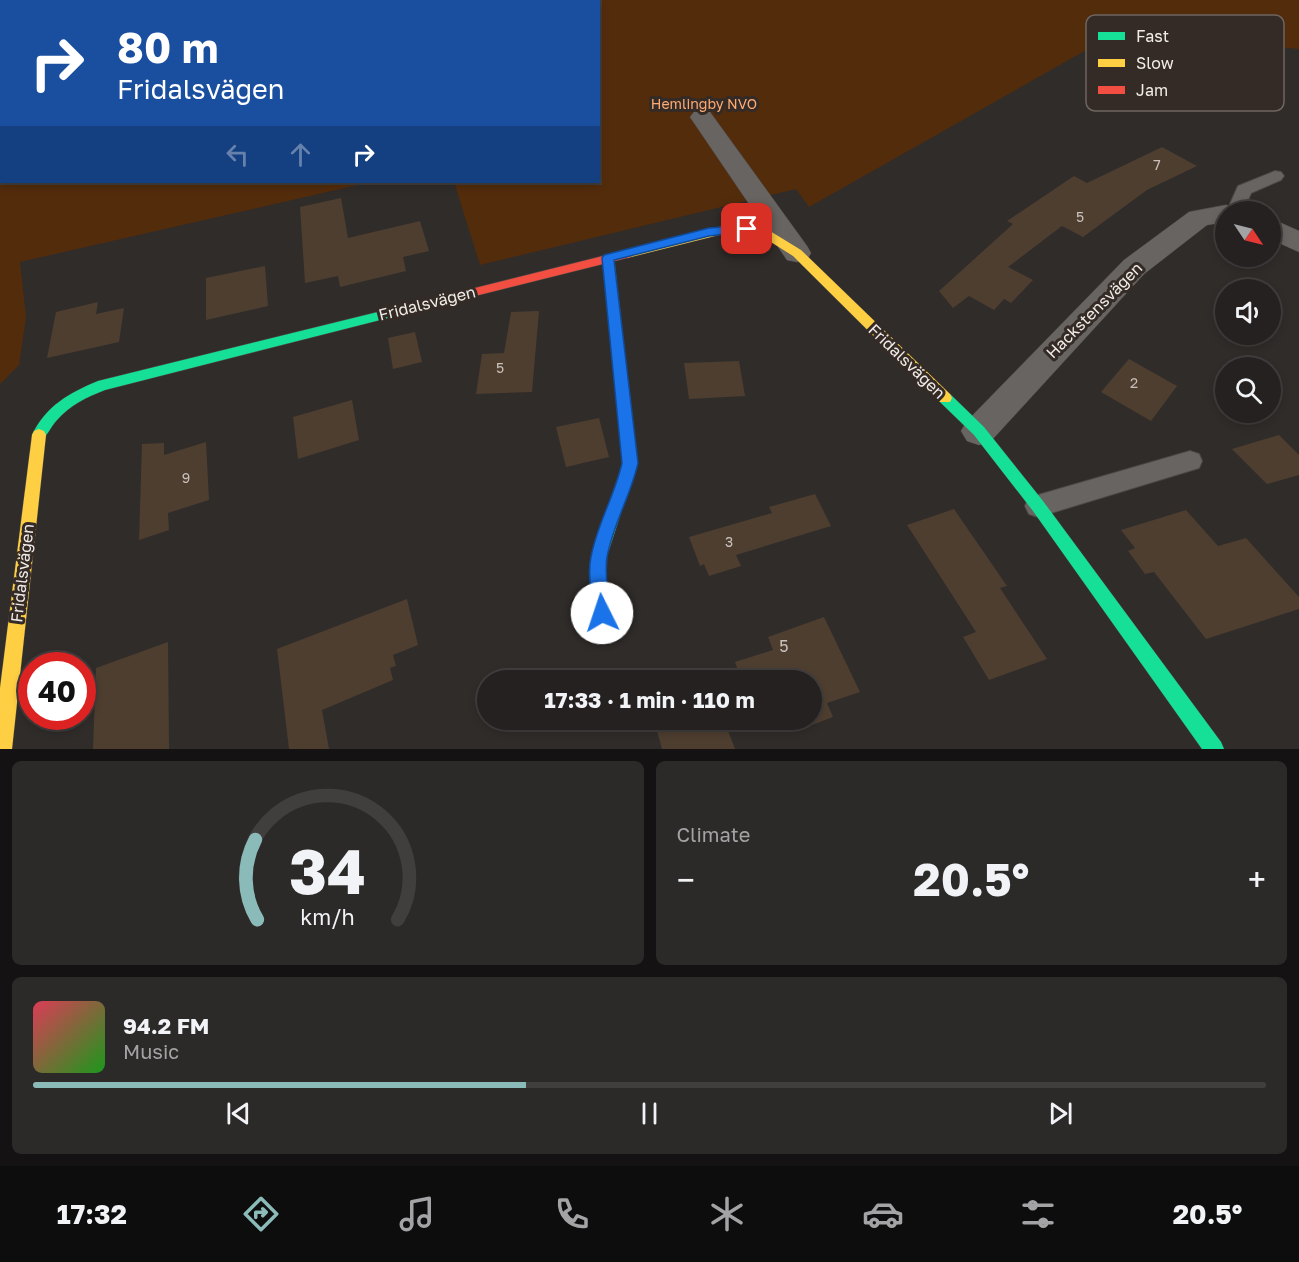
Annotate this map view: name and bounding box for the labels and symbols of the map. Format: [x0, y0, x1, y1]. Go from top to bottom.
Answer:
legend [1086, 15, 1284, 111]
text: Fast [1136, 26, 1169, 46]
text: Slow [1136, 53, 1174, 73]
text: Jam [1136, 80, 1168, 100]
park label: Hemlingby NVO [651, 95, 757, 112]
house number: 7 [1153, 156, 1161, 173]
north arrow [1215, 201, 1281, 267]
pin [721, 203, 772, 254]
house number: 5 [1076, 208, 1084, 225]
street label: Hackstensvägen [1042, 258, 1146, 362]
street label: Fridalsvägen [376, 281, 478, 325]
street label: Fridalsvägen [864, 319, 950, 403]
house number: 5 [496, 359, 504, 376]
house number: 2 [1130, 374, 1138, 391]
house number: 9 [182, 469, 190, 486]
street label: Fridalsvägen [6, 523, 38, 623]
house number: 3 [725, 533, 733, 550]
position arrow [570, 581, 634, 645]
house number: 5 [779, 636, 789, 656]
speed limit sign: 40 [18, 652, 96, 730]

